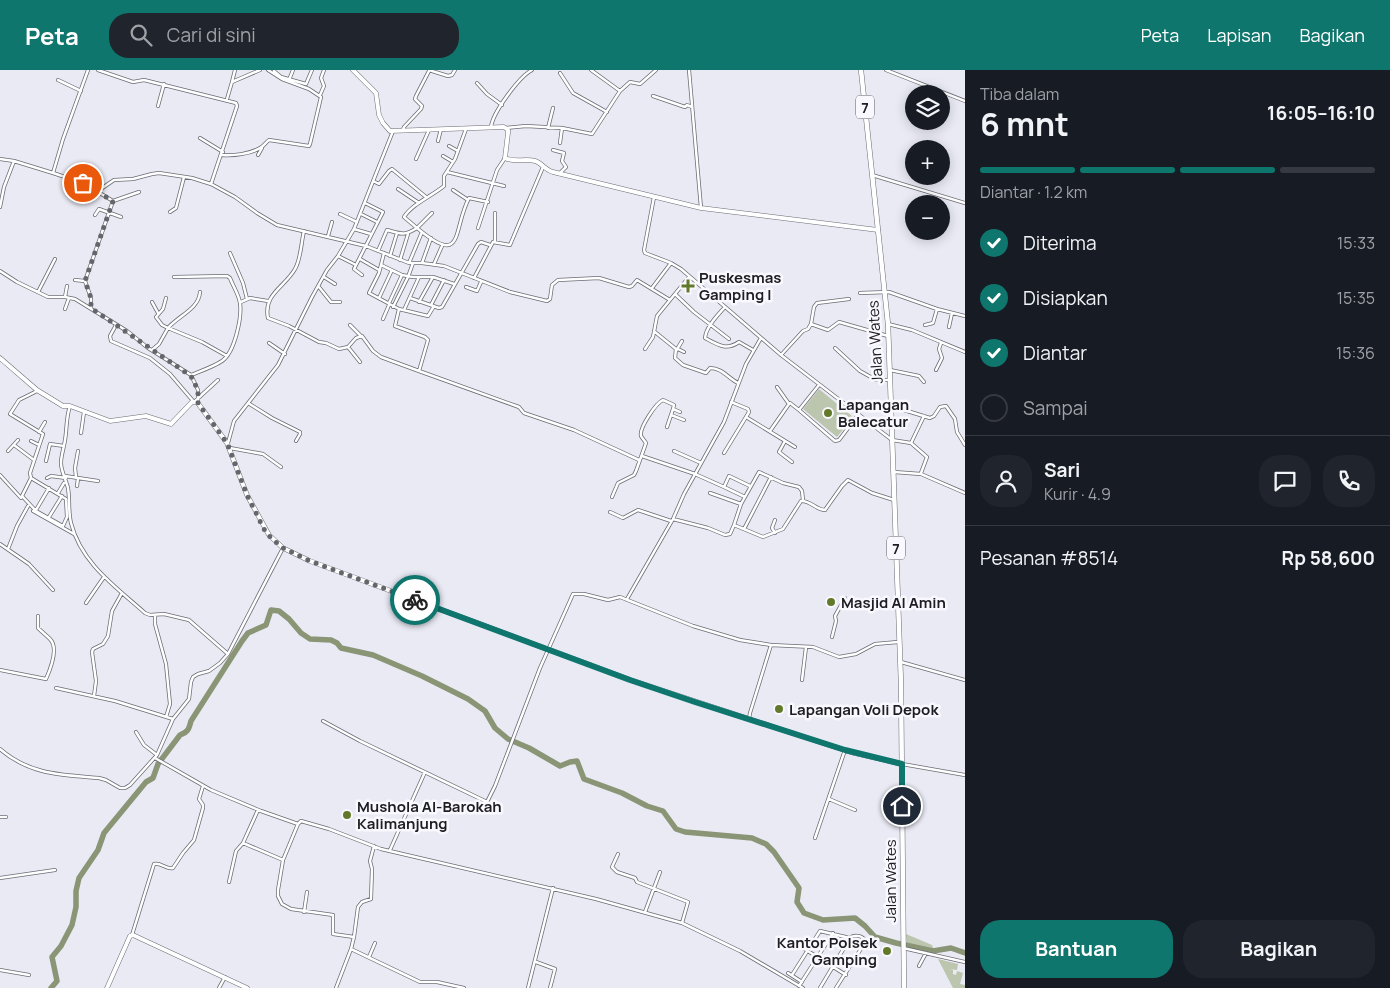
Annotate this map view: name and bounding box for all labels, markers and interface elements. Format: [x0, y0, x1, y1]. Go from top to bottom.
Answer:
search box [109, 13, 459, 58]
text: Peta [25, 19, 79, 52]
icon: search [127, 21, 155, 49]
text: Cari di sini [167, 22, 256, 48]
text: Peta [1141, 23, 1179, 47]
text: Lapisan [1207, 23, 1271, 47]
text: Bagikan [1299, 23, 1365, 47]
text: Tiba dalam [980, 83, 1059, 105]
map controls [905, 85, 950, 240]
button: layers [905, 85, 950, 130]
road number: 7 [856, 96, 874, 118]
text: 16:05–16:10 [1267, 100, 1375, 126]
text: 6 mnt [980, 102, 1069, 146]
button: + [905, 140, 950, 185]
pin [62, 162, 104, 204]
icon: bag [69, 169, 97, 197]
text: Diantar · 1.2 km [980, 181, 1087, 203]
button: − [905, 195, 950, 240]
icon: check [980, 229, 1008, 257]
text: Diterima [1023, 230, 1096, 256]
text: 15:33 [1337, 232, 1375, 254]
place label: Puskesmas Gamping I [699, 267, 781, 305]
marker: Puskesmas Gamping I [681, 279, 695, 293]
icon: check [980, 284, 1008, 312]
text: Disiapkan [1023, 285, 1108, 311]
text: 15:35 [1337, 287, 1375, 309]
street label: Jalan Wates [862, 300, 888, 384]
icon: check [980, 339, 1008, 367]
text: Diantar [1023, 340, 1087, 366]
text: 15:36 [1336, 342, 1375, 364]
place label: Lapangan Balecatur [838, 394, 909, 432]
text: Sampai [1023, 395, 1088, 421]
marker: Lapangan Balecatur [822, 407, 834, 419]
button: person [980, 455, 1032, 507]
button: chat [1259, 455, 1311, 507]
button: phone [1323, 455, 1375, 507]
text: Sari [1044, 457, 1080, 483]
text: Kurir · 4.9 [1044, 483, 1111, 505]
road number: 7 [887, 536, 905, 559]
text: Pesanan #8514 [980, 545, 1118, 571]
text: Rp 58,600 [1282, 545, 1375, 571]
courier [390, 575, 440, 625]
icon: bike [401, 586, 429, 614]
place label: Masjid Al Amin [841, 592, 946, 613]
marker: Masjid Al Amin [825, 596, 837, 608]
place label: Lapangan Voli Depok [789, 699, 939, 720]
marker: Lapangan Voli Depok [773, 703, 785, 715]
pin [881, 785, 923, 827]
icon: home [888, 792, 916, 820]
place label: Mushola Al-Barokah Kalimanjung [357, 796, 502, 834]
marker: Mushola Al-Barokah Kalimanjung [341, 809, 353, 821]
street label: Jalan Wates [880, 839, 901, 923]
button: Bantuan [980, 920, 1173, 978]
button: Bagikan [1183, 920, 1375, 978]
place label: Kantor Polsek Gamping [777, 932, 878, 970]
marker: Kantor Polsek Gamping [881, 945, 893, 957]

